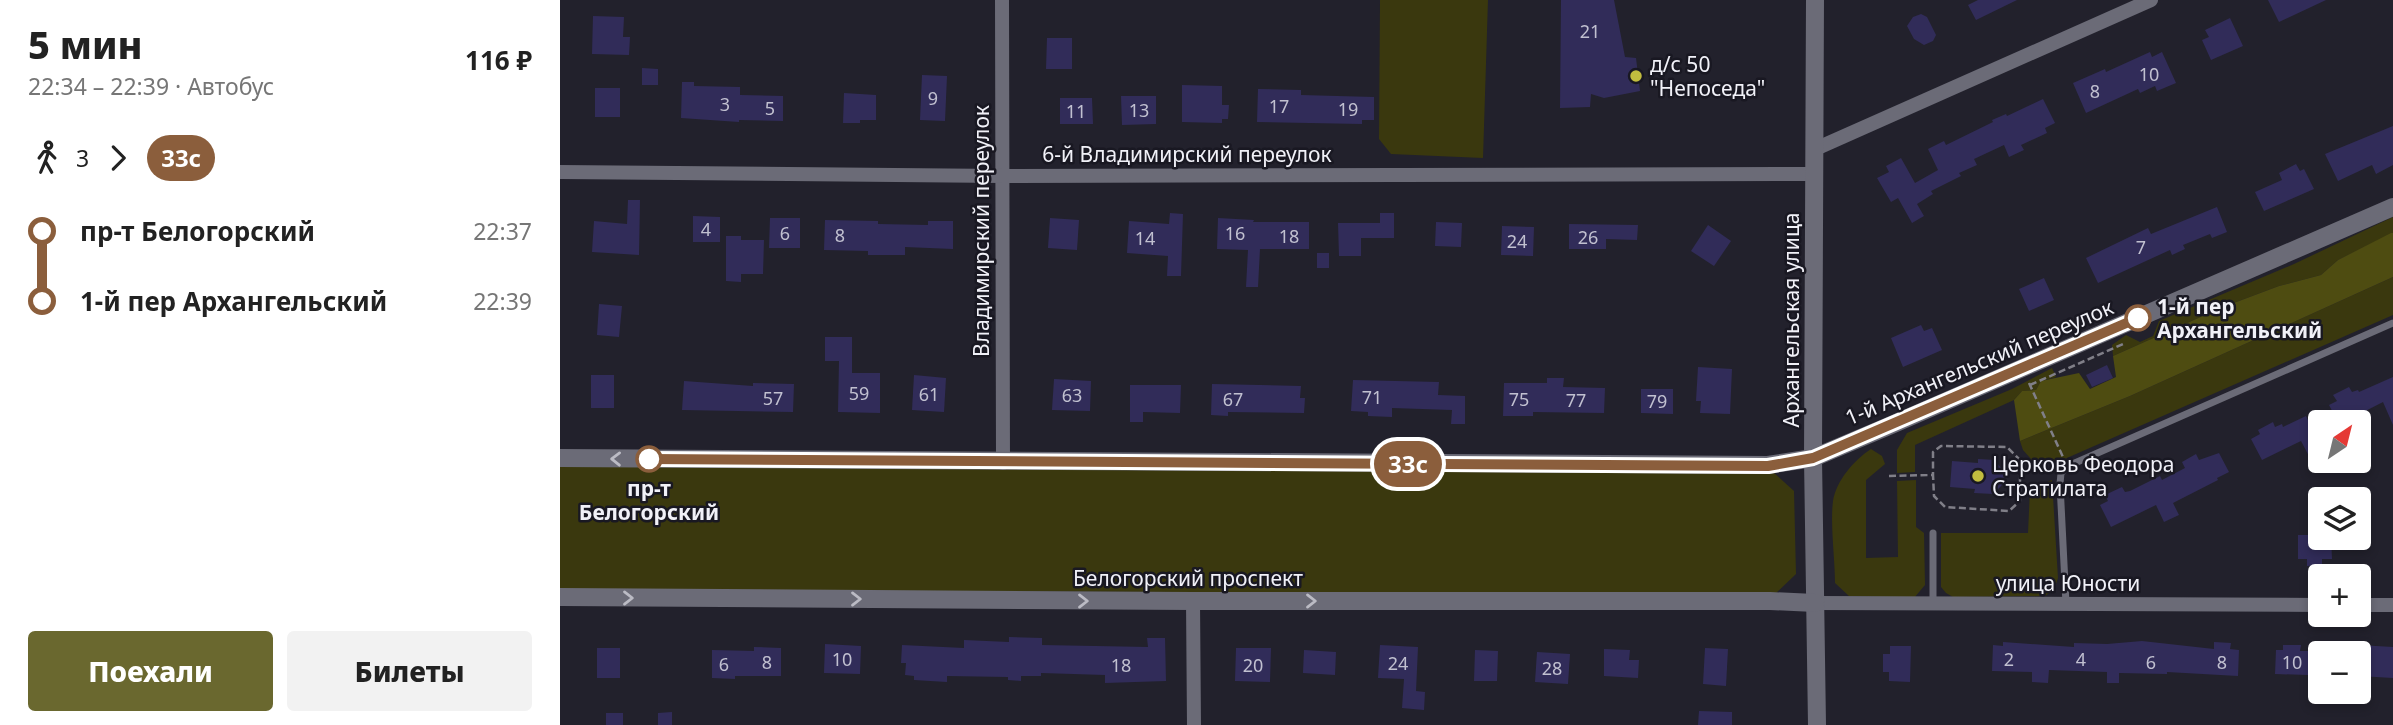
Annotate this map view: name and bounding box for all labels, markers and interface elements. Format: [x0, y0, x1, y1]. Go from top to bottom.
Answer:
text: 5 мин [28, 18, 143, 70]
house number: 21 [1580, 19, 1600, 43]
text: 116 ₽ [465, 42, 532, 78]
place label: д/с 50 "Непоседа" [1650, 50, 1765, 102]
house number: 10 [2139, 62, 2159, 86]
marker: д/с 50 "Непоседа" [1628, 68, 1644, 84]
text: 22:34 – 22:39 · Автобус [28, 70, 274, 102]
house number: 8 [2090, 79, 2100, 103]
house number: 9 [928, 86, 938, 110]
house number: 3 [720, 92, 730, 116]
house number: 17 [1269, 94, 1289, 118]
house number: 5 [765, 96, 775, 120]
house number: 19 [1338, 97, 1358, 121]
house number: 13 [1129, 98, 1149, 122]
house number: 11 [1066, 99, 1086, 123]
street label: Владимирский переулок [967, 105, 995, 357]
icon: walk [28, 139, 66, 177]
icon: forward [99, 139, 137, 177]
street label: 6-й Владимирский переулок [1042, 140, 1332, 168]
text: 33с [161, 141, 201, 174]
text: 3 [76, 142, 89, 174]
text: пр-т Белогорский [80, 213, 315, 249]
street label: Архангельская улица [1777, 213, 1805, 427]
text: 22:37 [473, 215, 532, 247]
house number: 4 [701, 217, 711, 241]
house number: 6 [780, 221, 790, 245]
house number: 16 [1225, 221, 1245, 245]
house number: 8 [835, 223, 845, 247]
house number: 18 [1279, 224, 1299, 248]
house number: 26 [1578, 225, 1598, 249]
house number: 14 [1135, 226, 1155, 250]
house number: 24 [1507, 229, 1527, 253]
house number: 7 [2136, 235, 2146, 259]
text: 1-й пер Архангельский [80, 283, 387, 319]
text: 22:39 [473, 285, 532, 317]
place label: 1-й пер Архангельский [2157, 292, 2322, 344]
street label: 1-й Архангельский переулок [1841, 293, 2117, 431]
marker: 1-й пер Архангельский [2125, 305, 2151, 331]
house number: 59 [849, 381, 869, 405]
house number: 61 [919, 382, 939, 406]
house number: 63 [1062, 383, 1082, 407]
house number: 71 [1362, 385, 1382, 409]
house number: 57 [763, 386, 783, 410]
house number: 67 [1223, 387, 1243, 411]
house number: 75 [1509, 387, 1529, 411]
house number: 77 [1566, 388, 1586, 412]
house number: 79 [1647, 389, 1667, 413]
north arrow [2308, 410, 2371, 472]
map controls [2308, 410, 2371, 704]
line badge: 33с [1368, 441, 1448, 487]
marker: пр-т Белогорский [636, 446, 662, 472]
text: 33с [1388, 447, 1428, 480]
place label: Церковь Феодора Стратилата [1992, 450, 2175, 502]
one-way arrow [611, 451, 621, 467]
marker: Церковь Феодора Стратилата [1970, 468, 1986, 484]
place label: пр-т Белогорский [579, 474, 719, 526]
button: layers [2308, 487, 2371, 550]
street label: Белогорский проспект [1073, 564, 1303, 592]
button: + [2308, 564, 2371, 627]
street label: улица Юности [1996, 569, 2140, 597]
one-way arrow [623, 590, 634, 606]
one-way arrow [851, 591, 861, 607]
one-way arrow [1078, 593, 1089, 609]
one-way arrow [1306, 593, 1316, 609]
button: Поехали [28, 631, 273, 711]
button: Билеты [287, 631, 532, 711]
button: − [2308, 641, 2371, 704]
house number: 10 [832, 647, 852, 671]
house number: 2 [2004, 647, 2014, 671]
house number: 4 [2076, 647, 2086, 671]
house number: 8 [762, 650, 772, 674]
house number: 6 [2146, 650, 2156, 674]
house number: 8 [2217, 650, 2227, 674]
house number: 10 [2282, 650, 2302, 674]
house number: 24 [1388, 651, 1408, 675]
house number: 6 [719, 652, 729, 676]
house number: 18 [1111, 653, 1131, 677]
house number: 20 [1243, 653, 1263, 677]
house number: 28 [1542, 656, 1562, 680]

